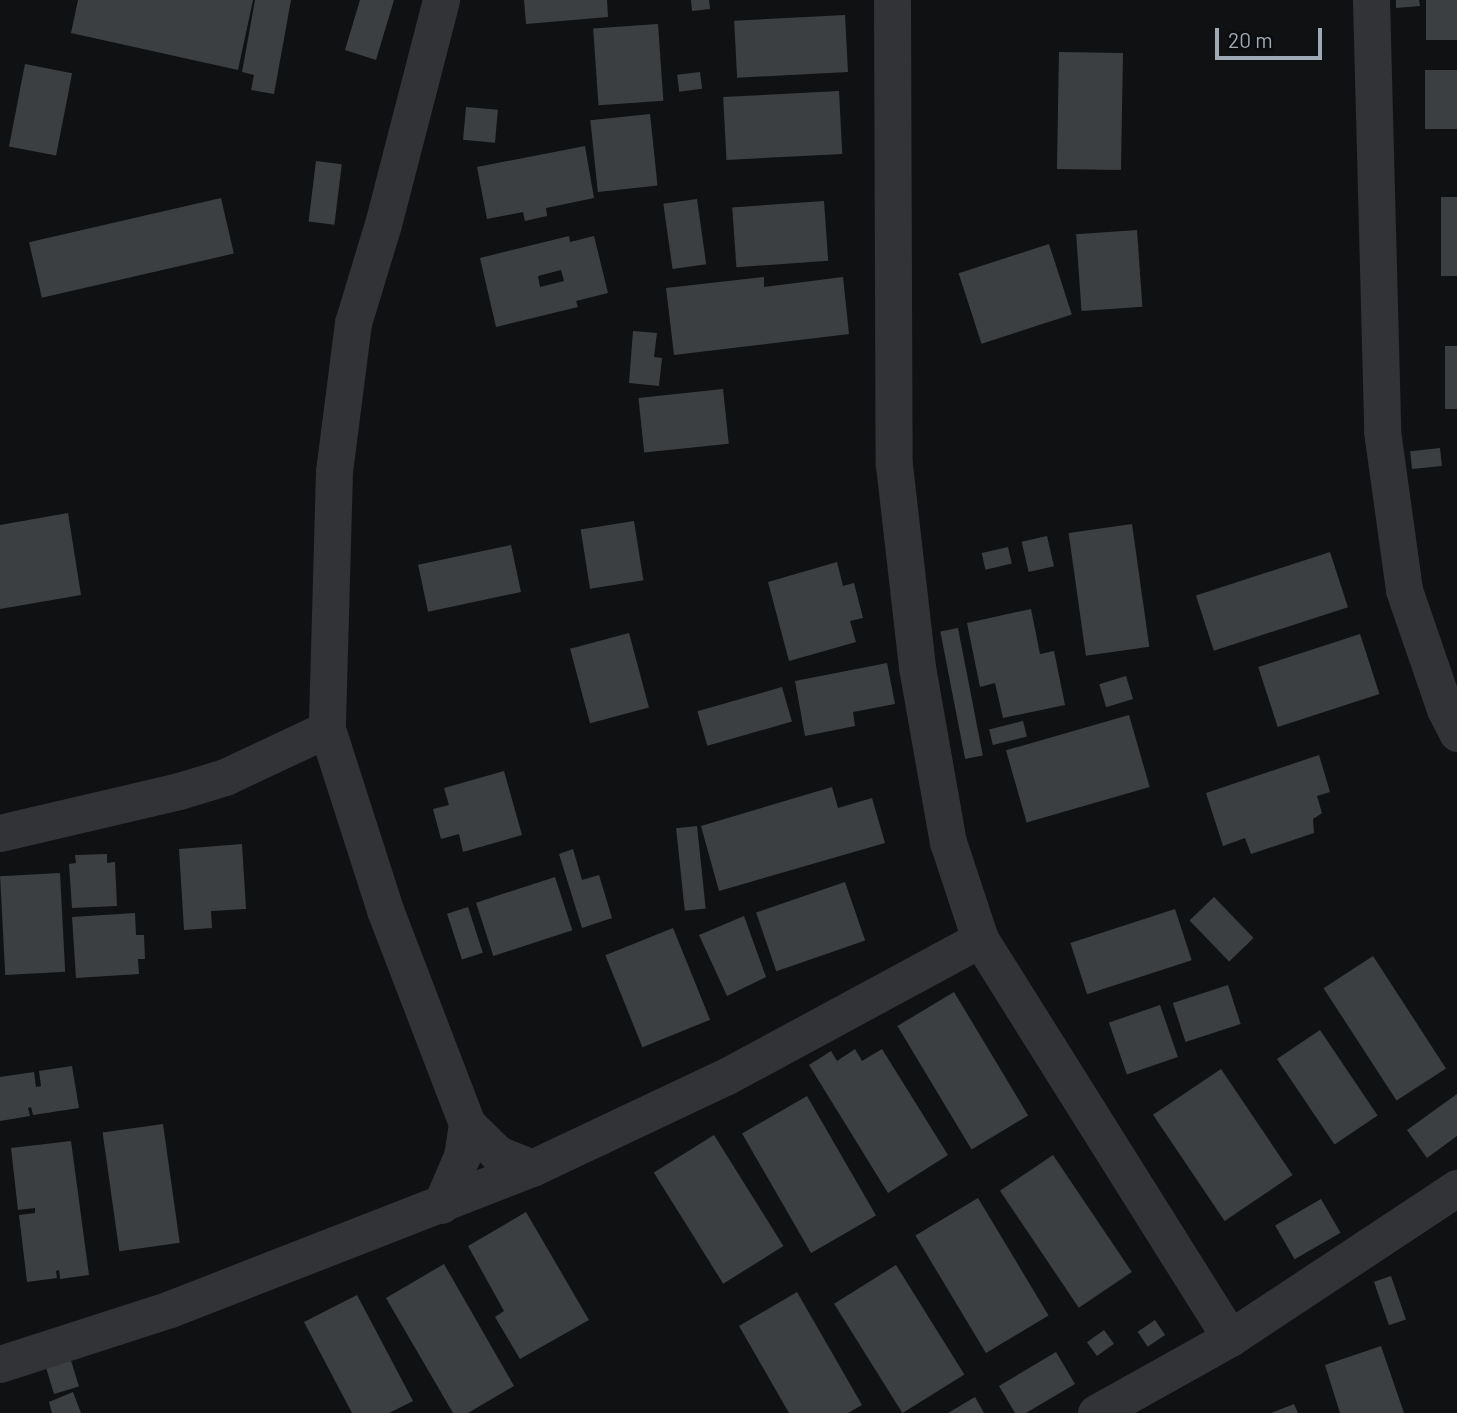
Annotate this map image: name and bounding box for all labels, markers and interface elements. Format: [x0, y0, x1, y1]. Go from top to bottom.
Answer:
scale bar [1219, 14, 1326, 58]
text: 20 m [1228, 27, 1273, 52]

